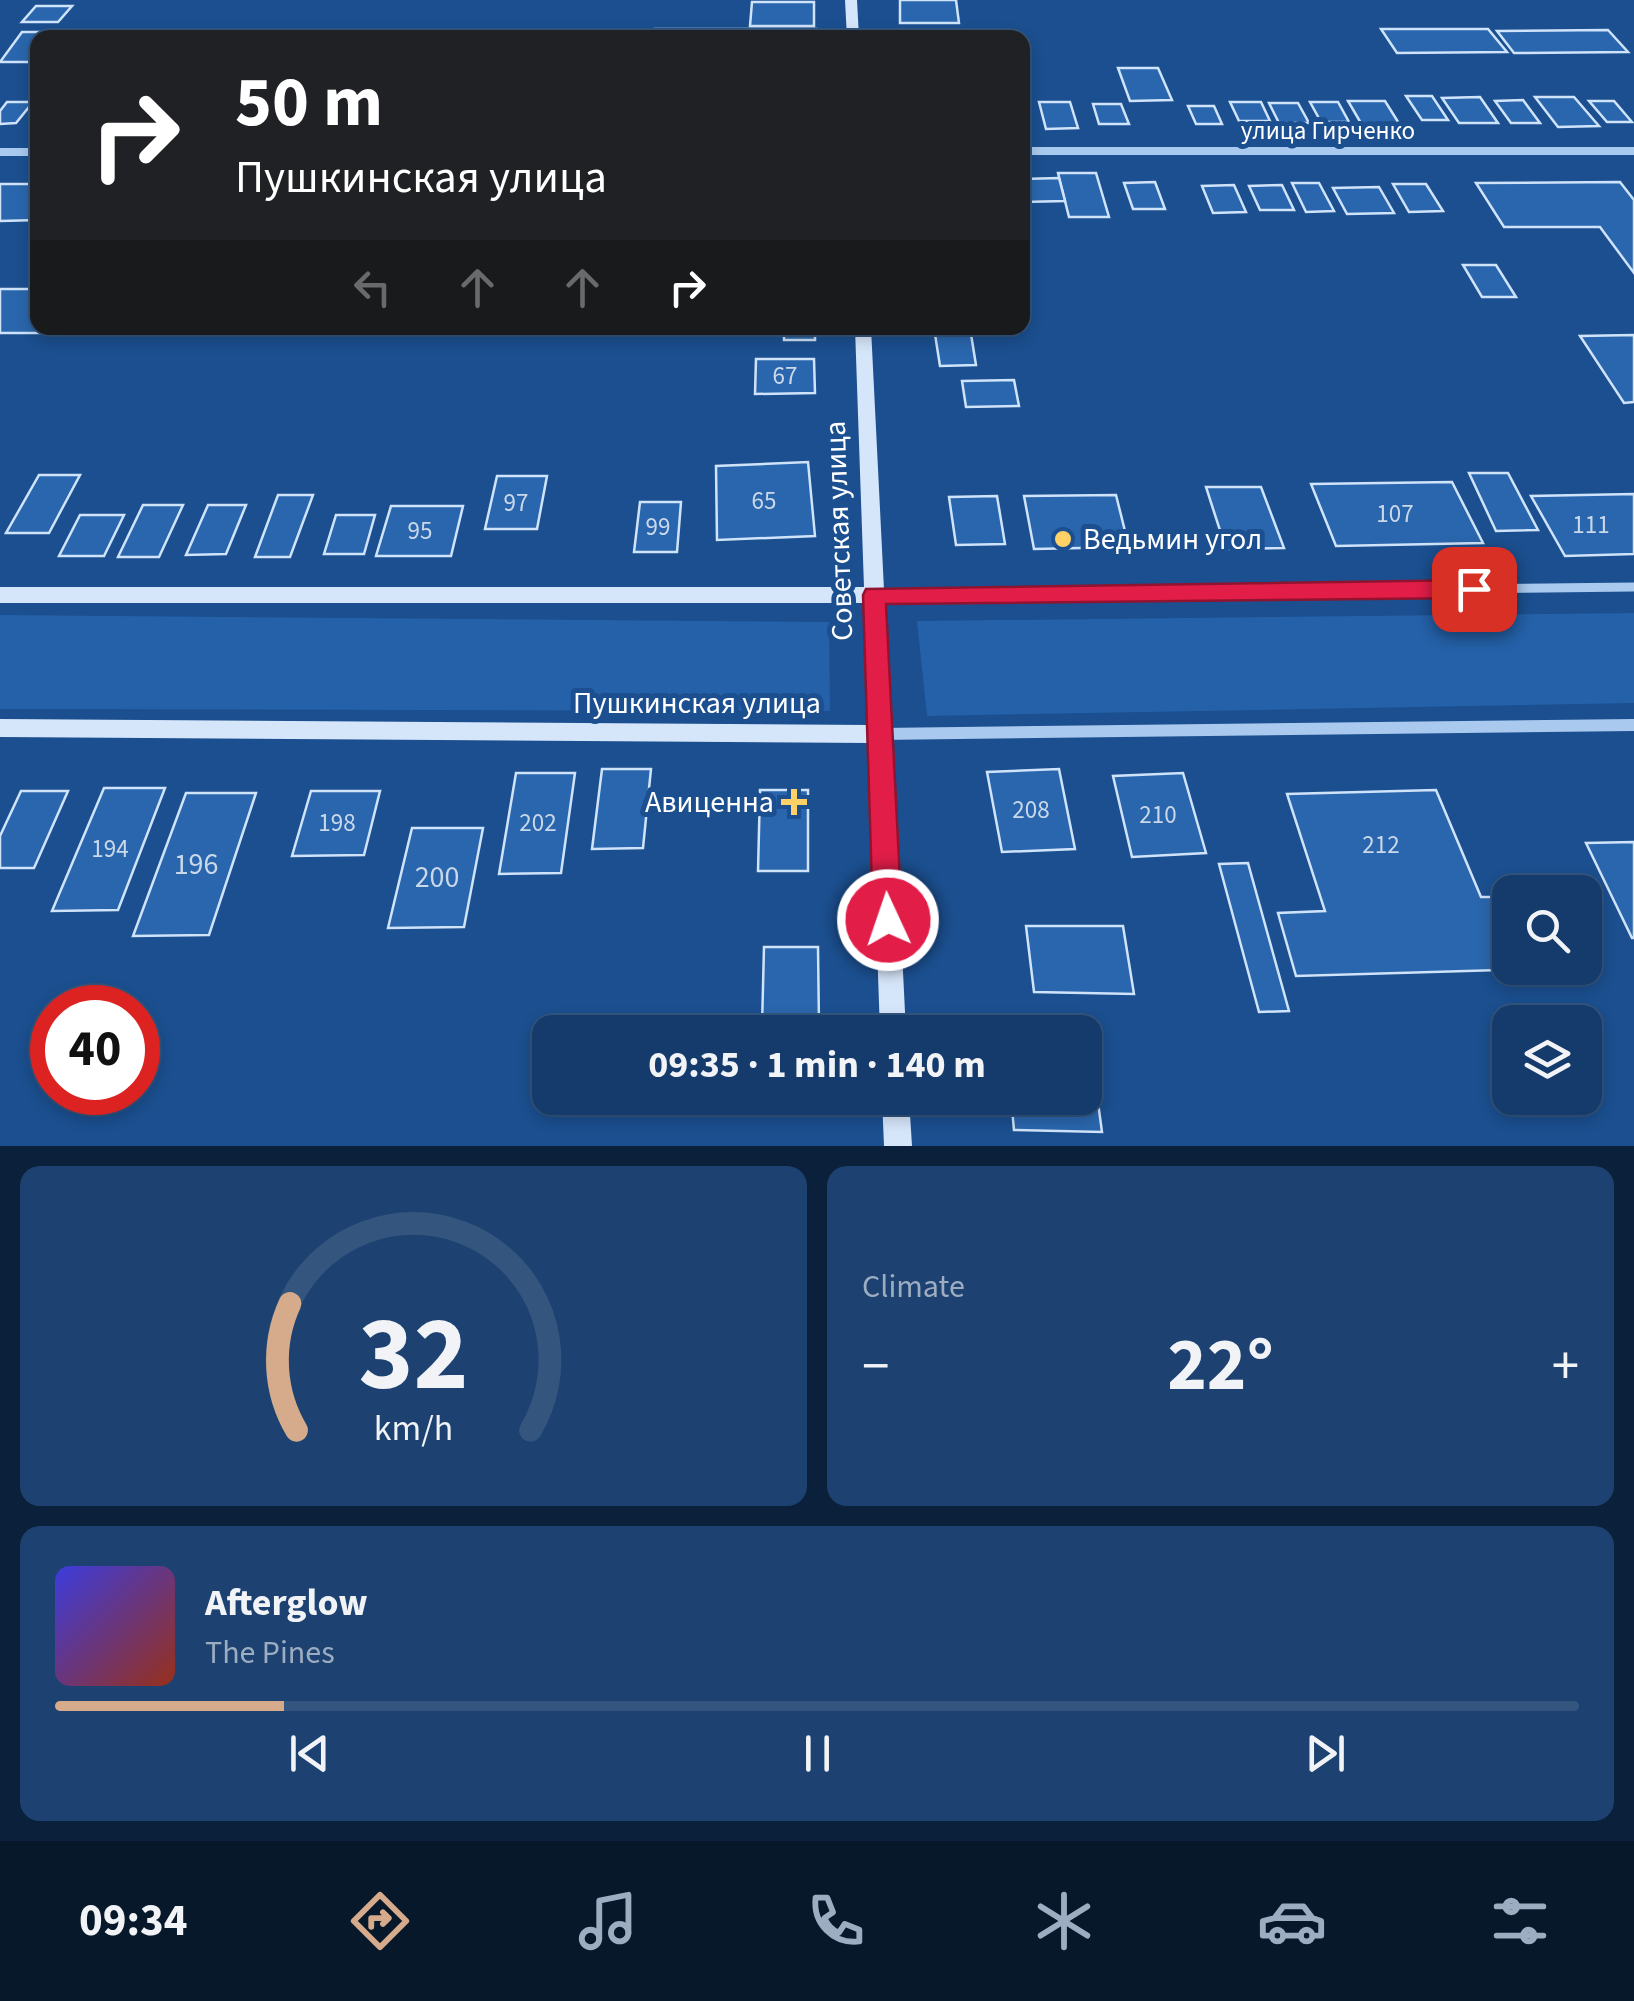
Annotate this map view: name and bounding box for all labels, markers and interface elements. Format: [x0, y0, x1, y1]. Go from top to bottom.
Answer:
text: 50 m [235, 53, 383, 153]
icon: right [70, 70, 200, 200]
street label: улица Гирченко [1241, 113, 1415, 149]
text: Пушкинская улица [235, 146, 607, 210]
icon: left [345, 260, 400, 315]
icon: ahead [450, 260, 505, 315]
icon: ahead [555, 260, 610, 315]
icon: right [660, 260, 715, 315]
house number: 67 [773, 358, 797, 394]
street label: Советская улица [814, 420, 864, 642]
house number: 65 [752, 483, 776, 519]
house number: 97 [504, 485, 528, 521]
house number: 107 [1376, 496, 1414, 532]
house number: 111 [1572, 507, 1610, 543]
house number: 99 [646, 509, 670, 545]
house number: 95 [408, 513, 432, 549]
place label: Ведьмин угол [1083, 518, 1262, 561]
marker: Ведьмин угол [1052, 528, 1074, 550]
pin [1432, 547, 1517, 632]
icon: arrive [1447, 562, 1502, 617]
street label: Пушкинская улица [573, 682, 821, 725]
place label: Авиценна [645, 781, 774, 824]
marker: Авиценна [783, 791, 805, 813]
house number: 208 [1012, 792, 1050, 828]
house number: 210 [1139, 797, 1177, 833]
house number: 198 [318, 805, 356, 841]
house number: 202 [519, 805, 557, 841]
house number: 212 [1362, 827, 1400, 863]
house number: 194 [91, 831, 129, 867]
house number: 196 [174, 843, 218, 886]
house number: 200 [415, 856, 459, 899]
position arrow [836, 868, 940, 972]
map controls [1492, 875, 1602, 1115]
button: search [1492, 875, 1602, 985]
speed limit sign: 40 [30, 985, 160, 1115]
button: layers [1492, 1005, 1602, 1115]
text: 09:35 · 1 min · 140 m [648, 1038, 986, 1092]
text: Climate [862, 1264, 965, 1310]
text: 32 [359, 1282, 468, 1430]
text: 22° [1167, 1312, 1274, 1419]
text: − [862, 1328, 889, 1406]
text: + [1552, 1328, 1579, 1406]
text: km/h [374, 1403, 453, 1454]
text: Afterglow [205, 1576, 368, 1630]
text: The Pines [205, 1630, 335, 1676]
icon: previous [282, 1726, 337, 1781]
icon: pause [790, 1726, 845, 1781]
icon: next [1298, 1726, 1353, 1781]
icon: directions [345, 1886, 415, 1956]
icon: music [573, 1886, 643, 1956]
icon: phone [801, 1886, 871, 1956]
icon: climate [1029, 1886, 1099, 1956]
icon: car [1257, 1886, 1327, 1956]
icon: filters [1485, 1886, 1555, 1956]
text: 09:34 [79, 1889, 188, 1953]

